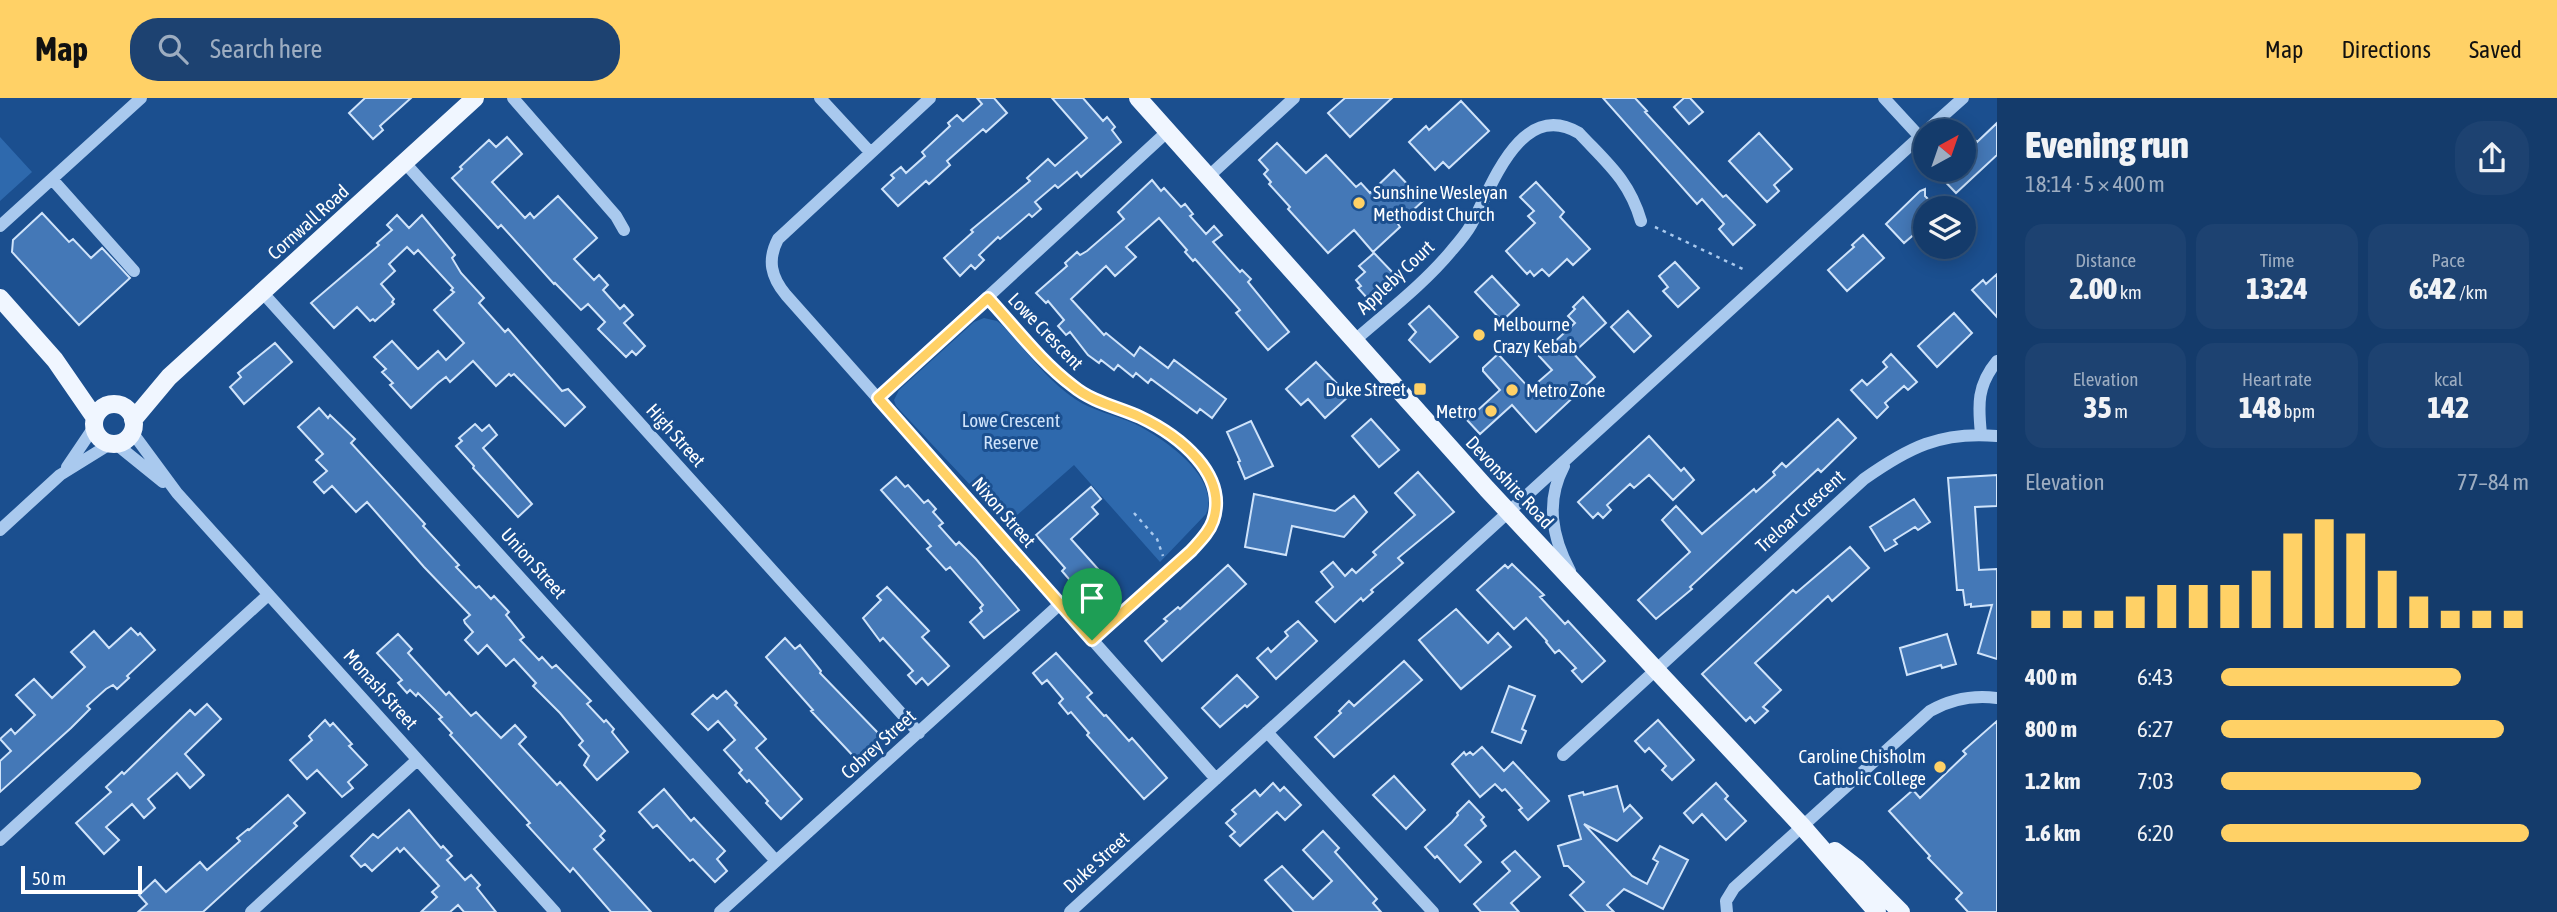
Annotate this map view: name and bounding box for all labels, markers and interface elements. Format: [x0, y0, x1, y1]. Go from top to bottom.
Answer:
search box [130, 18, 620, 81]
text: Map [35, 30, 88, 68]
icon: search [154, 30, 192, 68]
text: Search here [210, 34, 322, 64]
text: Map [2265, 36, 2303, 63]
text: Directions [2341, 36, 2431, 63]
text: Saved [2469, 36, 2522, 63]
north arrow [1913, 119, 1976, 182]
map controls [1913, 119, 1976, 259]
button: share [2455, 121, 2529, 195]
text: Evening run [2025, 123, 2189, 166]
text: 18:14 · 5 × 400 m [2025, 171, 2165, 197]
street label: Cornwall Road [263, 180, 353, 264]
place label: Sunshine Wesleyan Methodist Church [1373, 181, 1508, 225]
marker: Sunshine Wesleyan Methodist Church [1351, 195, 1367, 211]
button: layers [1913, 196, 1976, 259]
street label: Appleby Court [1352, 236, 1438, 318]
text: Distance [2075, 249, 2136, 271]
text: Time [2260, 249, 2294, 271]
text: Pace [2432, 249, 2465, 271]
text: 2.00 [2070, 271, 2117, 305]
text: 13:24 [2246, 271, 2308, 305]
text: 6:42 [2409, 271, 2457, 305]
text: km [2117, 281, 2142, 303]
text: /km [2457, 281, 2488, 303]
street label: Lowe Crescent [1004, 288, 1088, 374]
place label: Melbourne Crazy Kebab [1493, 313, 1577, 357]
marker: Melbourne Crazy Kebab [1471, 327, 1487, 343]
text: Elevation [2073, 368, 2139, 390]
text: Heart rate [2242, 368, 2312, 390]
text: kcal [2434, 368, 2463, 390]
place label: Duke Street [1325, 378, 1406, 400]
place label: Metro Zone [1526, 379, 1605, 401]
marker: Duke Street [1412, 381, 1428, 397]
marker: Metro Zone [1504, 382, 1520, 398]
text: 35 [2083, 390, 2112, 424]
text: 148 [2239, 390, 2281, 424]
text: 142 [2427, 390, 2469, 424]
street label: High Street [642, 399, 710, 471]
place label: Metro [1436, 400, 1477, 422]
text: m [2112, 400, 2128, 422]
text: bpm [2281, 400, 2315, 422]
marker: Metro [1483, 403, 1499, 419]
park label: Lowe Crescent Reserve [962, 409, 1060, 453]
street label: Devonshire Road [1462, 431, 1558, 533]
street label: Treloar Crescent [1751, 465, 1849, 557]
text: Elevation [2025, 469, 2105, 495]
text: 77–84 m [2457, 469, 2529, 495]
street label: Nixon Street [968, 473, 1040, 551]
street label: Union Street [497, 523, 571, 603]
pin [1062, 568, 1122, 640]
icon: arrive [1073, 579, 1111, 617]
street label: Monash Street [339, 645, 423, 733]
text: 400 m [2025, 664, 2077, 690]
text: 6:43 [2137, 664, 2174, 690]
street label: Cobrey Street [836, 705, 920, 783]
text: 800 m [2025, 716, 2077, 742]
text: 6:27 [2137, 716, 2174, 742]
place label: Caroline Chisholm Catholic College [1799, 745, 1926, 789]
marker: Caroline Chisholm Catholic College [1932, 759, 1948, 775]
text: 1.2 km [2025, 768, 2081, 794]
text: 7:03 [2137, 768, 2174, 794]
text: 1.6 km [2025, 820, 2081, 846]
text: 6:20 [2137, 820, 2174, 846]
street label: Duke Street [1059, 827, 1133, 897]
scale bar [21, 863, 142, 895]
text: 50 m [32, 867, 66, 889]

